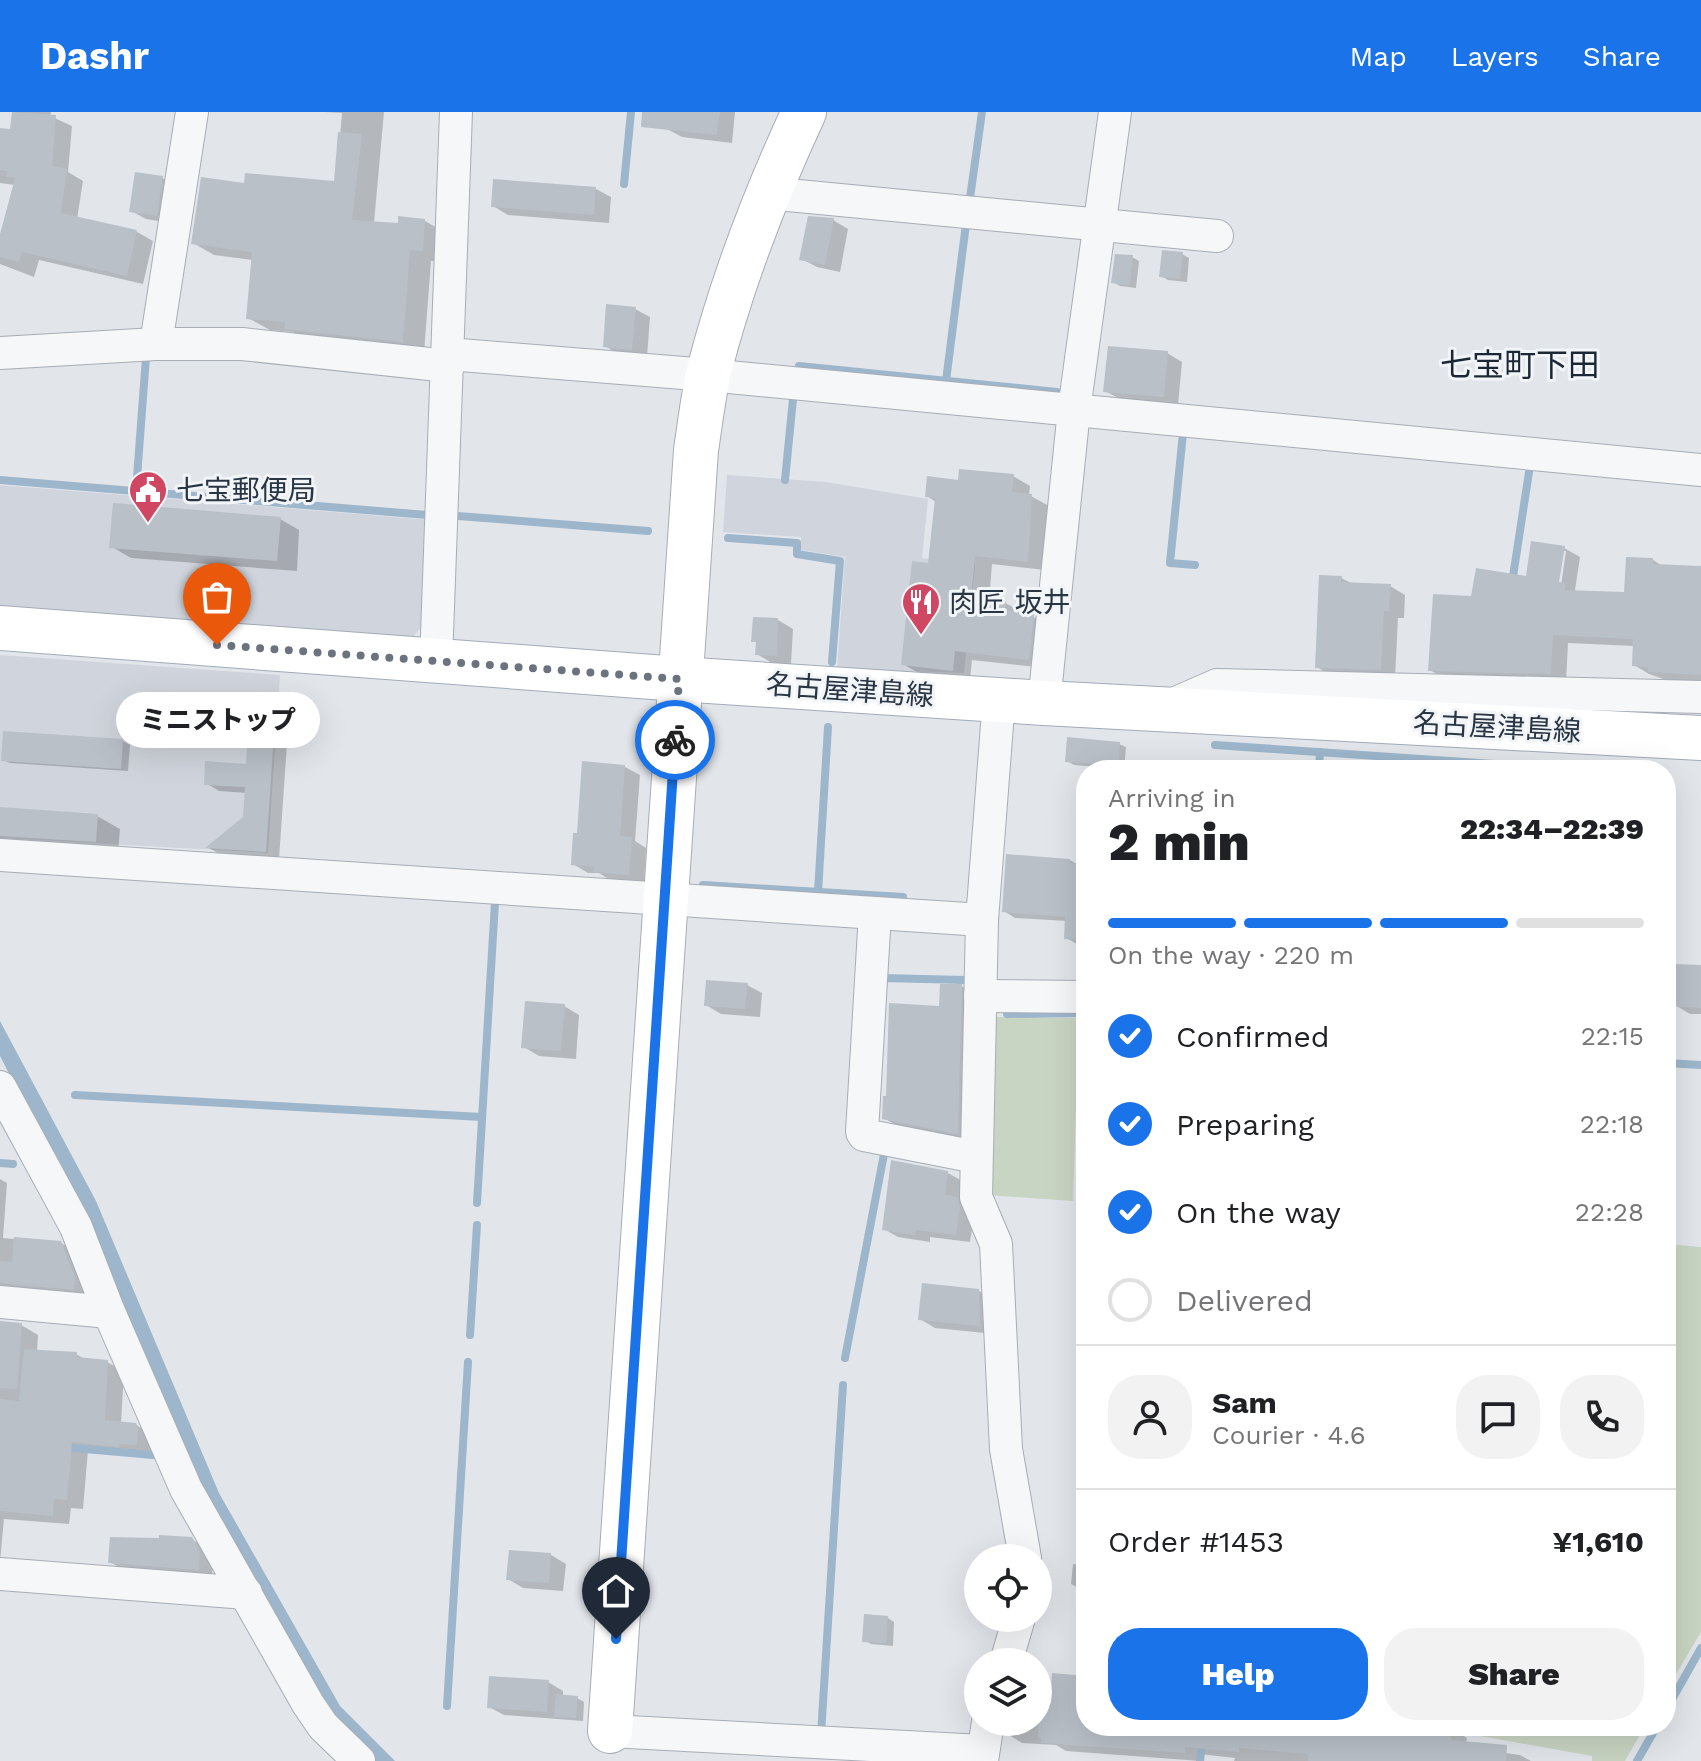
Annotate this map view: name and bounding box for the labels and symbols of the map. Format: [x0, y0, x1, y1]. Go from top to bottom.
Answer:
district label: 七宝町下田 [1440, 346, 1600, 384]
public building icon: 七宝郵便局 [127, 469, 169, 524]
place label: 七宝郵便局 [176, 474, 316, 507]
pin [183, 563, 251, 645]
restaurant icon: 肉匠 坂井 [900, 581, 942, 636]
place label: 肉匠 坂井 [949, 586, 1071, 619]
street label: 名古屋津島線 [765, 668, 935, 712]
callout: ミニストップ [115, 693, 319, 749]
courier [635, 700, 715, 780]
street label: 名古屋津島線 [1412, 706, 1582, 748]
pin [582, 1557, 650, 1639]

